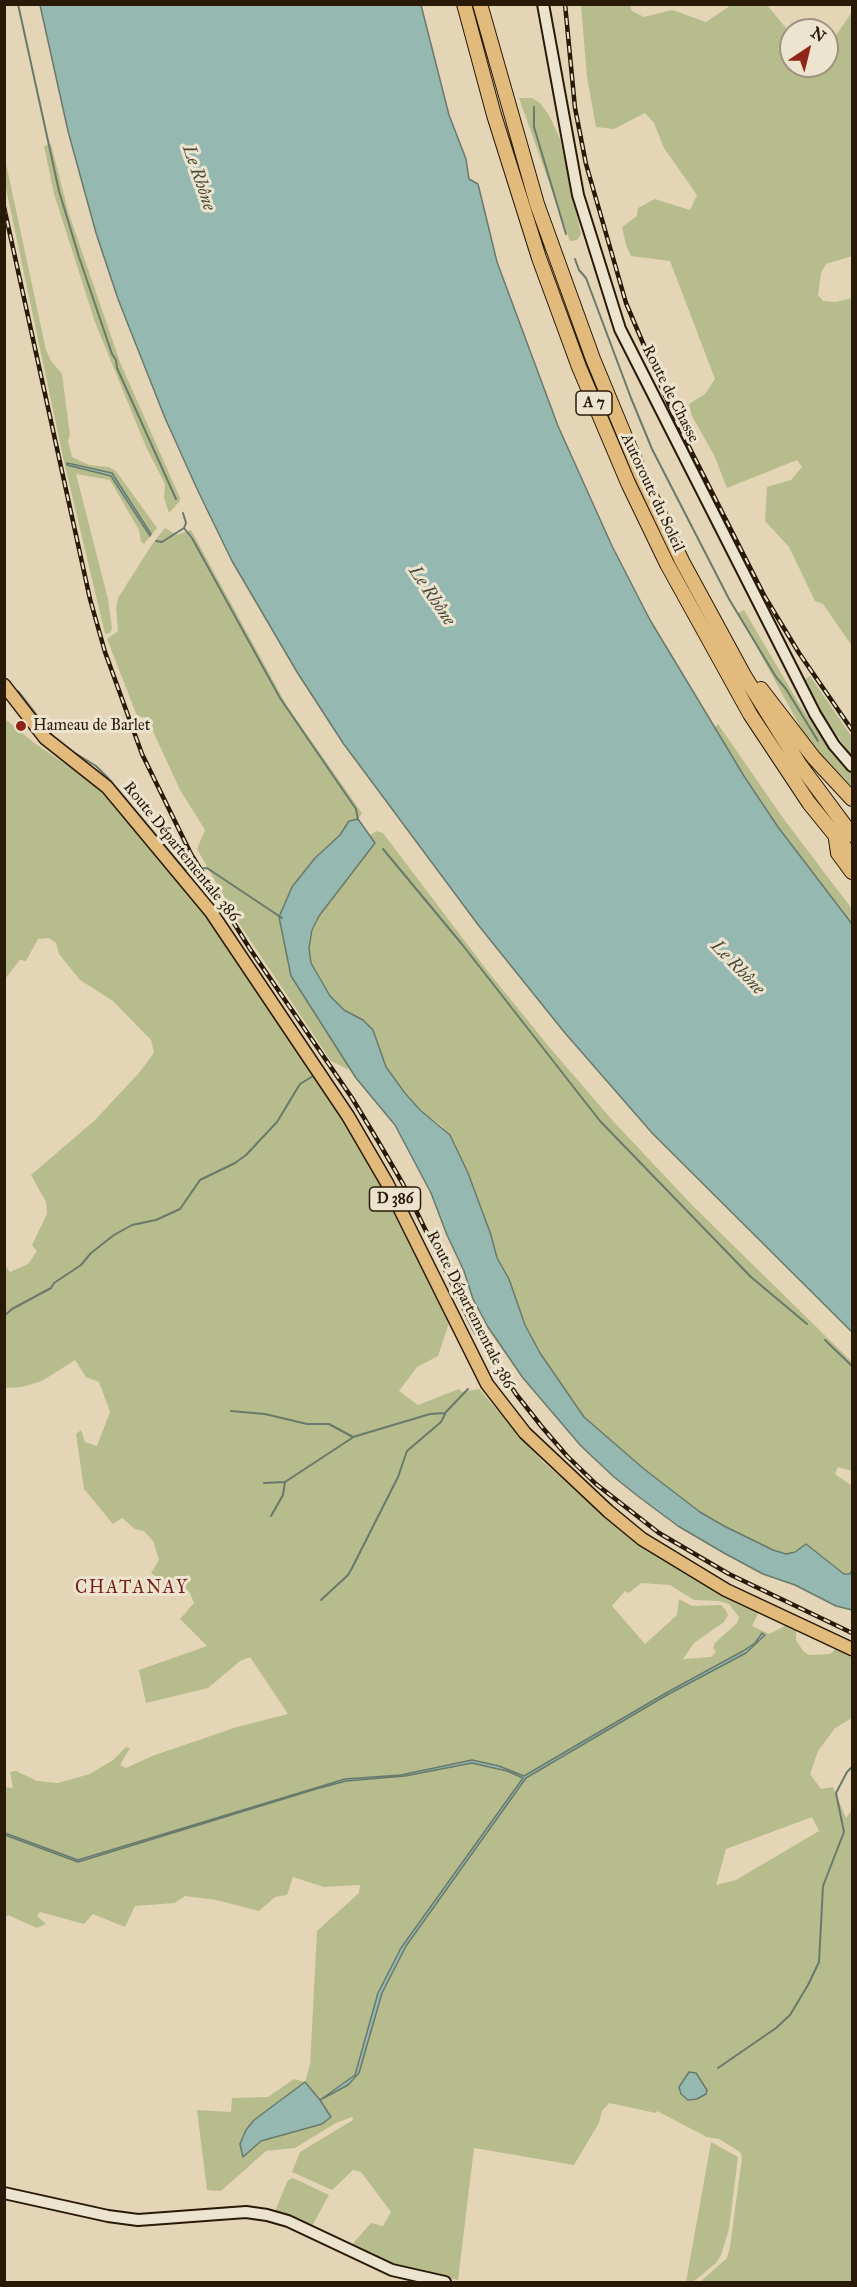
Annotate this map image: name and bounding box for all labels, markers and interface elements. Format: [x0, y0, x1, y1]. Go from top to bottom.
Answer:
north arrow [779, 18, 839, 78]
text: N [807, 23, 829, 46]
water label: Le Rhône [177, 142, 219, 214]
street label: Route de Chasse [637, 342, 703, 446]
road number: A 7 [576, 391, 612, 415]
street label: Autoroute du Soleil [616, 431, 688, 555]
water label: Le Rhône [403, 562, 459, 630]
place label: Hameau de Barlet [33, 716, 150, 736]
marker: Hameau de Barlet [14, 719, 28, 733]
street label: Route Départementale 386 [119, 778, 243, 926]
water label: Le Rhône [706, 936, 768, 1000]
road number: D 386 [370, 1187, 420, 1211]
street label: Route Départementale 386 [422, 1228, 518, 1392]
district label: CHATANAY [75, 1578, 189, 1600]

